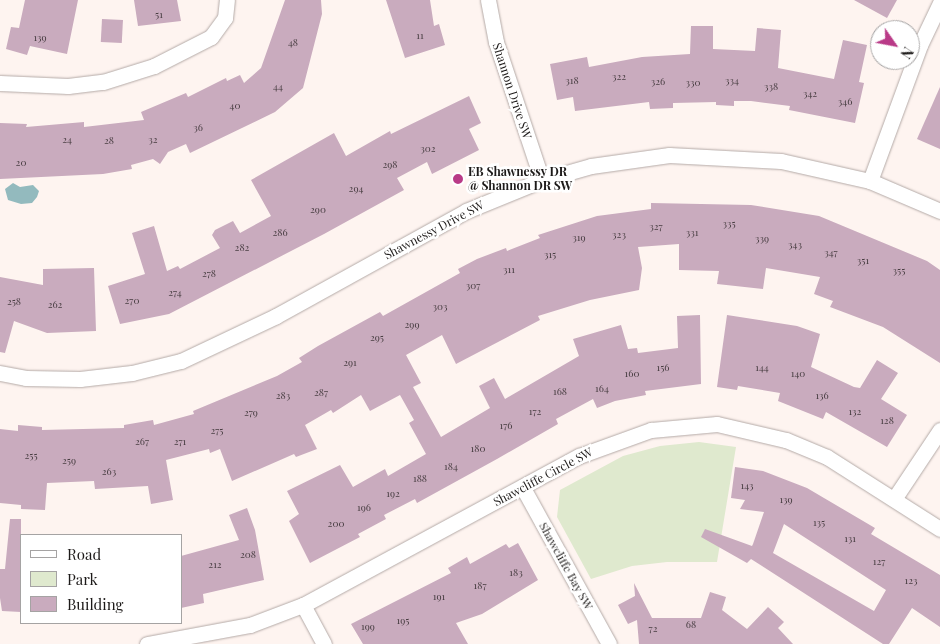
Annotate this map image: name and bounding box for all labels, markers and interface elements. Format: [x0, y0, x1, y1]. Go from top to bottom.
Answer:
house number: 51 [155, 9, 163, 21]
north arrow [870, 20, 920, 70]
house number: 11 [416, 30, 424, 42]
house number: 139 [33, 32, 47, 44]
house number: 48 [288, 37, 298, 49]
street label: Shannon Drive SW [490, 41, 534, 141]
text: N [896, 43, 918, 62]
house number: 322 [612, 71, 626, 83]
house number: 318 [565, 75, 579, 87]
house number: 334 [725, 75, 739, 87]
house number: 326 [651, 76, 665, 88]
house number: 330 [685, 77, 701, 89]
house number: 44 [273, 81, 283, 93]
house number: 338 [764, 81, 778, 93]
house number: 342 [803, 88, 817, 100]
house number: 346 [838, 96, 852, 108]
house number: 40 [230, 100, 240, 112]
house number: 36 [193, 122, 203, 134]
house number: 24 [62, 134, 72, 146]
house number: 32 [148, 134, 158, 146]
house number: 28 [104, 135, 114, 147]
house number: 302 [420, 143, 436, 155]
house number: 20 [16, 157, 26, 169]
house number: 298 [382, 159, 398, 171]
place label: EB Shawnessy DR @ Shannon DR SW [468, 165, 572, 193]
marker: EB Shawnessy DR @ Shannon DR SW [452, 173, 464, 185]
house number: 294 [349, 183, 363, 195]
street label: Shawnessy Drive SW [381, 197, 487, 263]
house number: 290 [310, 204, 326, 216]
house number: 335 [722, 218, 736, 230]
house number: 327 [649, 221, 663, 233]
house number: 286 [272, 227, 288, 239]
house number: 331 [686, 227, 698, 239]
house number: 323 [612, 229, 626, 241]
house number: 319 [572, 232, 586, 244]
house number: 339 [755, 233, 769, 245]
house number: 343 [788, 239, 802, 251]
house number: 282 [235, 242, 249, 254]
house number: 347 [824, 247, 838, 259]
house number: 315 [544, 249, 556, 261]
house number: 351 [857, 255, 869, 267]
house number: 311 [503, 264, 515, 276]
house number: 355 [893, 265, 905, 277]
house number: 278 [202, 268, 216, 280]
house number: 307 [466, 280, 480, 292]
house number: 274 [168, 287, 182, 299]
house number: 270 [125, 295, 139, 307]
house number: 258 [7, 296, 21, 308]
house number: 262 [48, 299, 62, 311]
house number: 303 [432, 301, 448, 313]
house number: 299 [405, 319, 419, 331]
house number: 295 [370, 332, 384, 344]
house number: 291 [343, 357, 357, 369]
house number: 156 [657, 362, 669, 374]
house number: 144 [755, 362, 769, 374]
house number: 160 [625, 368, 639, 380]
house number: 140 [791, 368, 805, 380]
house number: 164 [595, 383, 609, 395]
house number: 168 [553, 386, 567, 398]
house number: 287 [314, 387, 328, 399]
house number: 283 [276, 390, 290, 402]
house number: 136 [815, 390, 829, 402]
house number: 172 [529, 406, 541, 418]
house number: 132 [849, 406, 861, 418]
house number: 279 [244, 407, 258, 419]
house number: 128 [880, 415, 894, 427]
house number: 176 [500, 420, 512, 432]
house number: 275 [211, 425, 223, 437]
house number: 267 [135, 436, 149, 448]
house number: 271 [174, 436, 186, 448]
house number: 180 [471, 443, 485, 455]
street label: Shawcliffe Circle SW [491, 445, 595, 509]
house number: 255 [24, 450, 38, 462]
house number: 259 [62, 455, 76, 467]
house number: 184 [444, 461, 458, 473]
house number: 263 [102, 466, 116, 478]
house number: 188 [413, 473, 427, 485]
house number: 143 [741, 480, 753, 492]
house number: 192 [386, 488, 400, 500]
house number: 139 [779, 494, 793, 506]
house number: 196 [357, 502, 371, 514]
house number: 135 [813, 517, 825, 529]
house number: 200 [328, 518, 344, 530]
street label: Shawcliffe Bay SW [536, 520, 596, 612]
house number: 131 [844, 533, 856, 545]
legend [20, 534, 182, 624]
text: Road [67, 544, 101, 564]
house number: 208 [240, 549, 256, 561]
house number: 127 [873, 556, 885, 568]
house number: 212 [208, 559, 222, 571]
house number: 183 [509, 567, 523, 579]
text: Park [67, 569, 98, 589]
house number: 123 [905, 575, 917, 587]
house number: 187 [474, 580, 486, 592]
house number: 191 [433, 591, 445, 603]
text: Building [67, 594, 123, 614]
house number: 195 [397, 615, 409, 627]
house number: 68 [686, 619, 696, 631]
house number: 199 [361, 621, 375, 633]
house number: 72 [649, 623, 657, 635]

